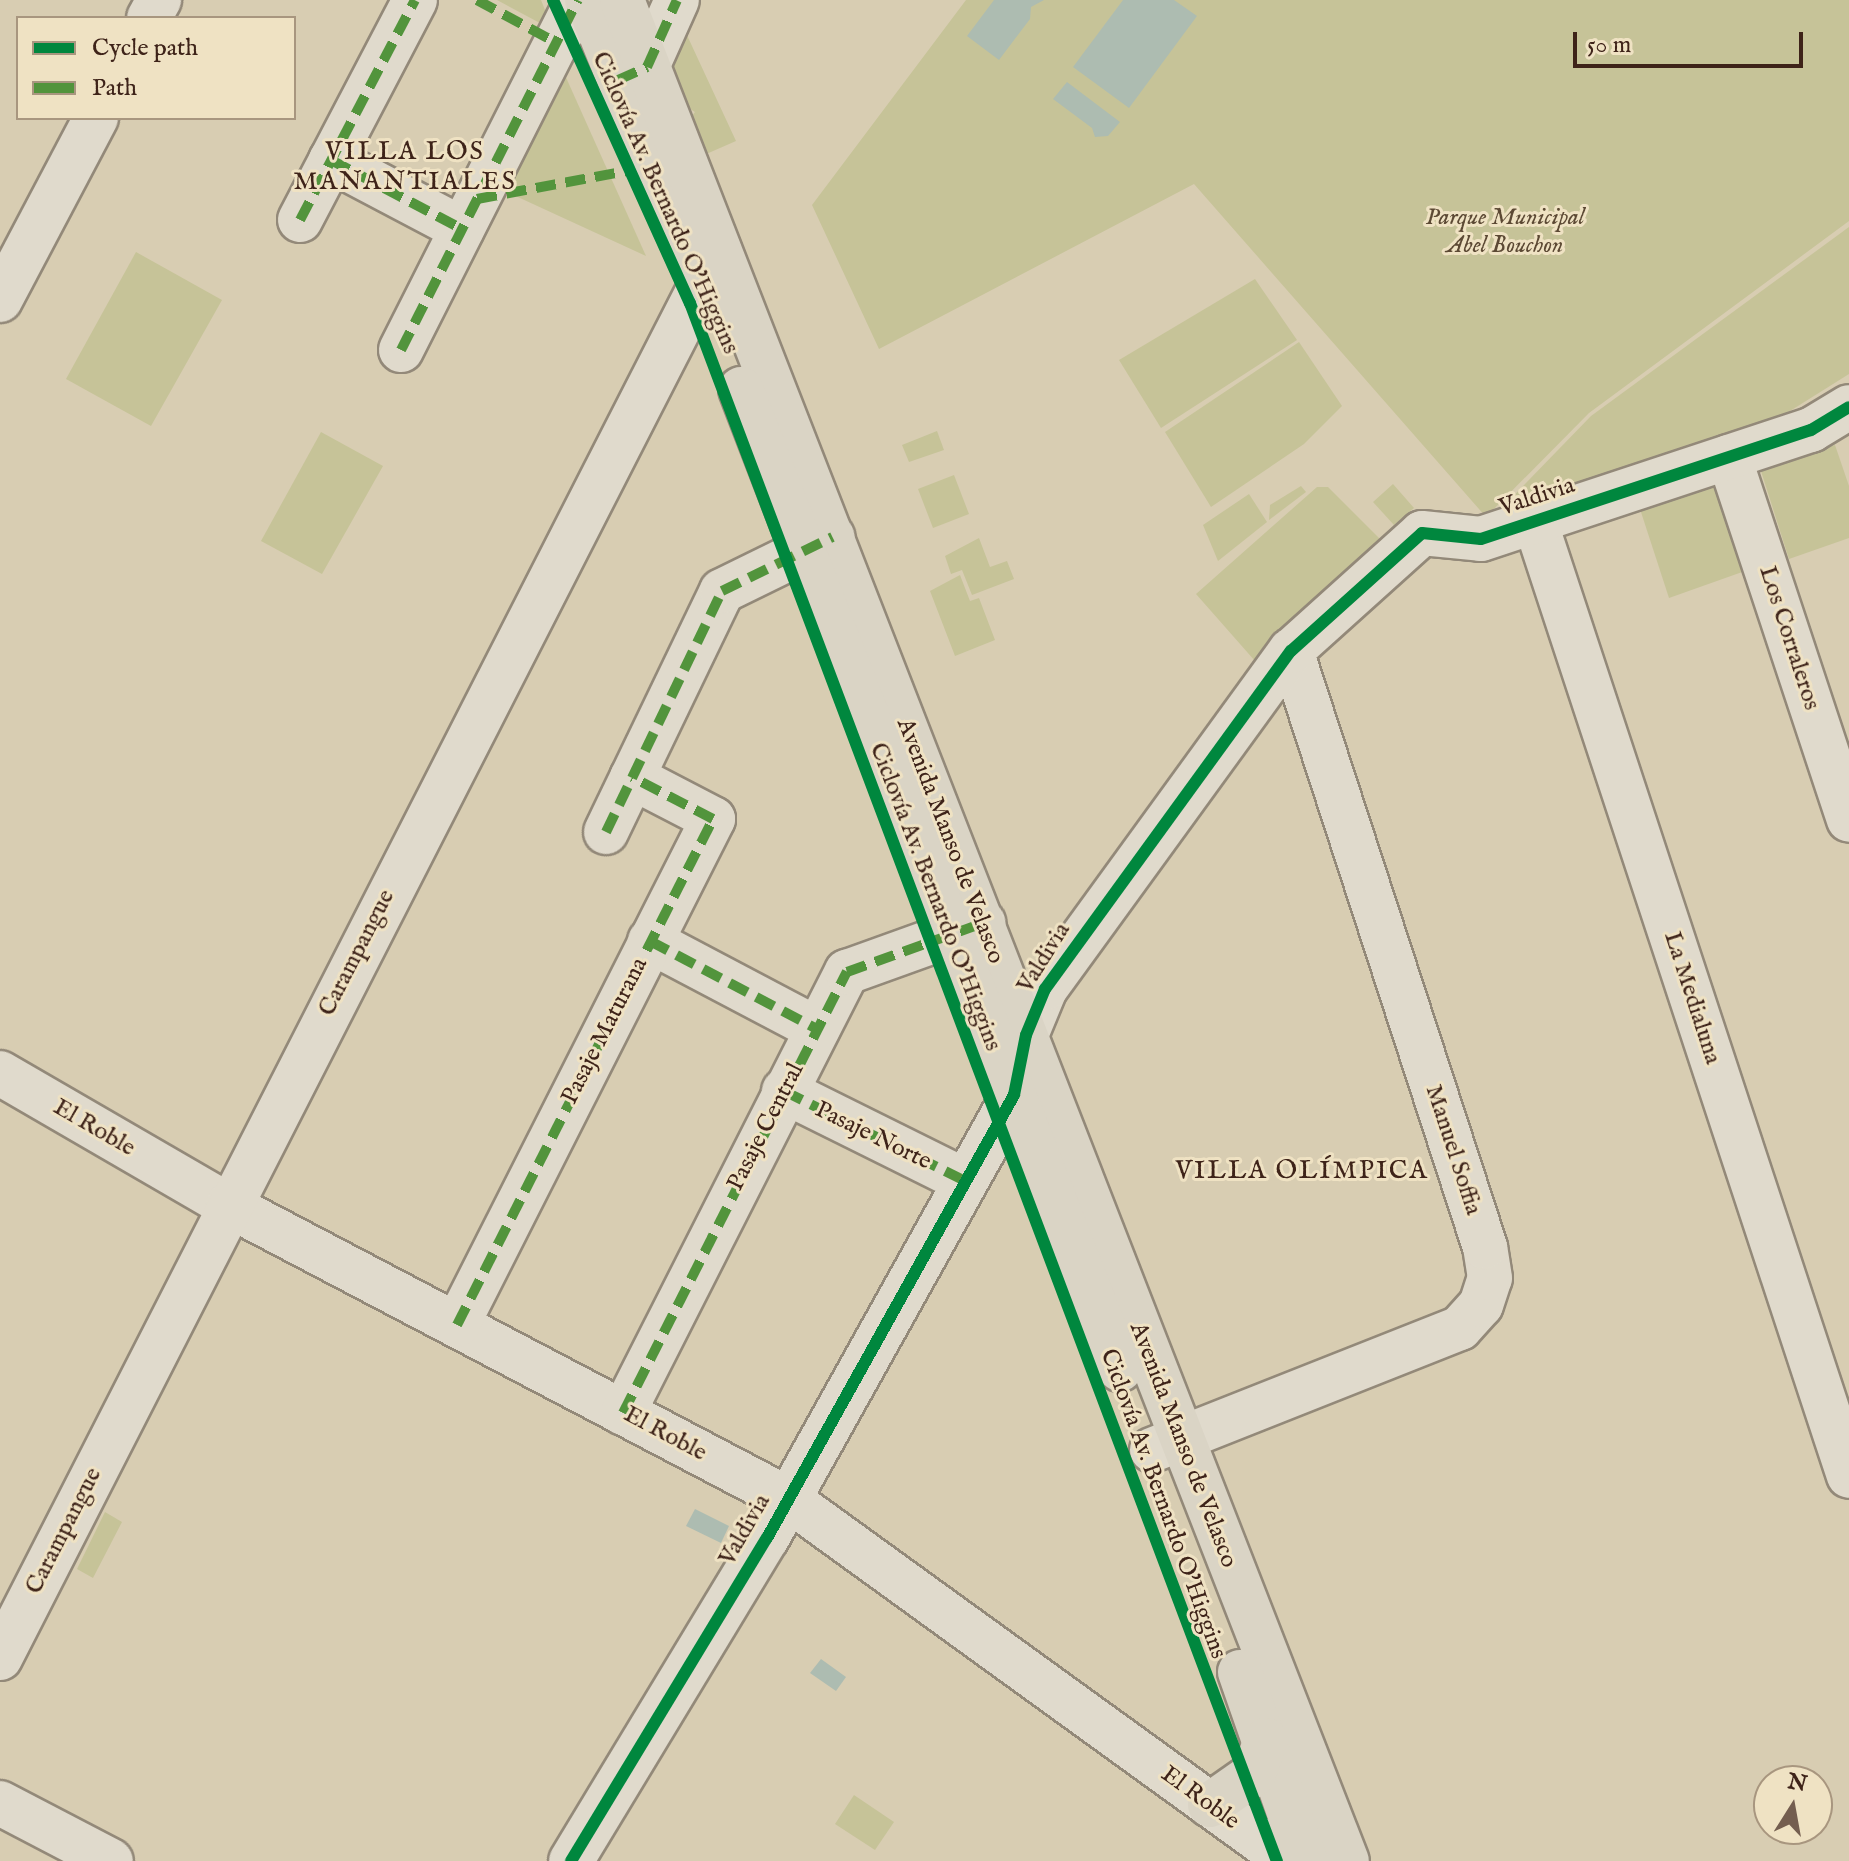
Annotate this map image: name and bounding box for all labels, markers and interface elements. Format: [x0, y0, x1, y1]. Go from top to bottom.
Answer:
legend [16, 16, 296, 120]
scale bar [1577, 16, 1807, 66]
text: 50 m [1587, 30, 1631, 61]
text: Cycle path [92, 33, 198, 64]
street label: Ciclovía Av. Bernardo O'Higgins [585, 48, 745, 358]
text: Path [92, 73, 137, 104]
district label: VILLA LOS MANANTIALES [293, 136, 517, 198]
park label: Parque Municipal Abel Bouchon [1426, 204, 1584, 260]
street label: Valdivia [1496, 471, 1578, 523]
street label: Los Corraleros [1752, 562, 1826, 714]
street label: Avenida Manso de Velasco [890, 714, 1010, 968]
street label: Ciclovía Av. Bernardo O'Higgins [863, 739, 1007, 1055]
street label: Carampangue [313, 885, 401, 1021]
street label: Valdivia [1011, 917, 1077, 999]
street label: La Medialuna [1657, 928, 1727, 1068]
street label: Pasaje Maturana [556, 953, 654, 1109]
street label: Pasaje Central [721, 1058, 811, 1196]
street label: Manuel Soffia [1418, 1081, 1488, 1219]
street label: El Roble [48, 1093, 140, 1163]
street label: Pasaje Norte [810, 1095, 936, 1177]
district label: VILLA OLÍMPICA [1175, 1155, 1429, 1187]
street label: Avenida Manso de Velasco [1123, 1318, 1243, 1572]
street label: Ciclovía Av. Bernardo O'Higgins [1093, 1345, 1233, 1663]
street label: El Roble [619, 1400, 711, 1468]
street label: Carampangue [20, 1463, 108, 1599]
street label: Valdivia [713, 1489, 777, 1571]
street label: El Roble [1155, 1760, 1245, 1836]
north arrow [1753, 1765, 1833, 1845]
text: N [1785, 1768, 1809, 1799]

